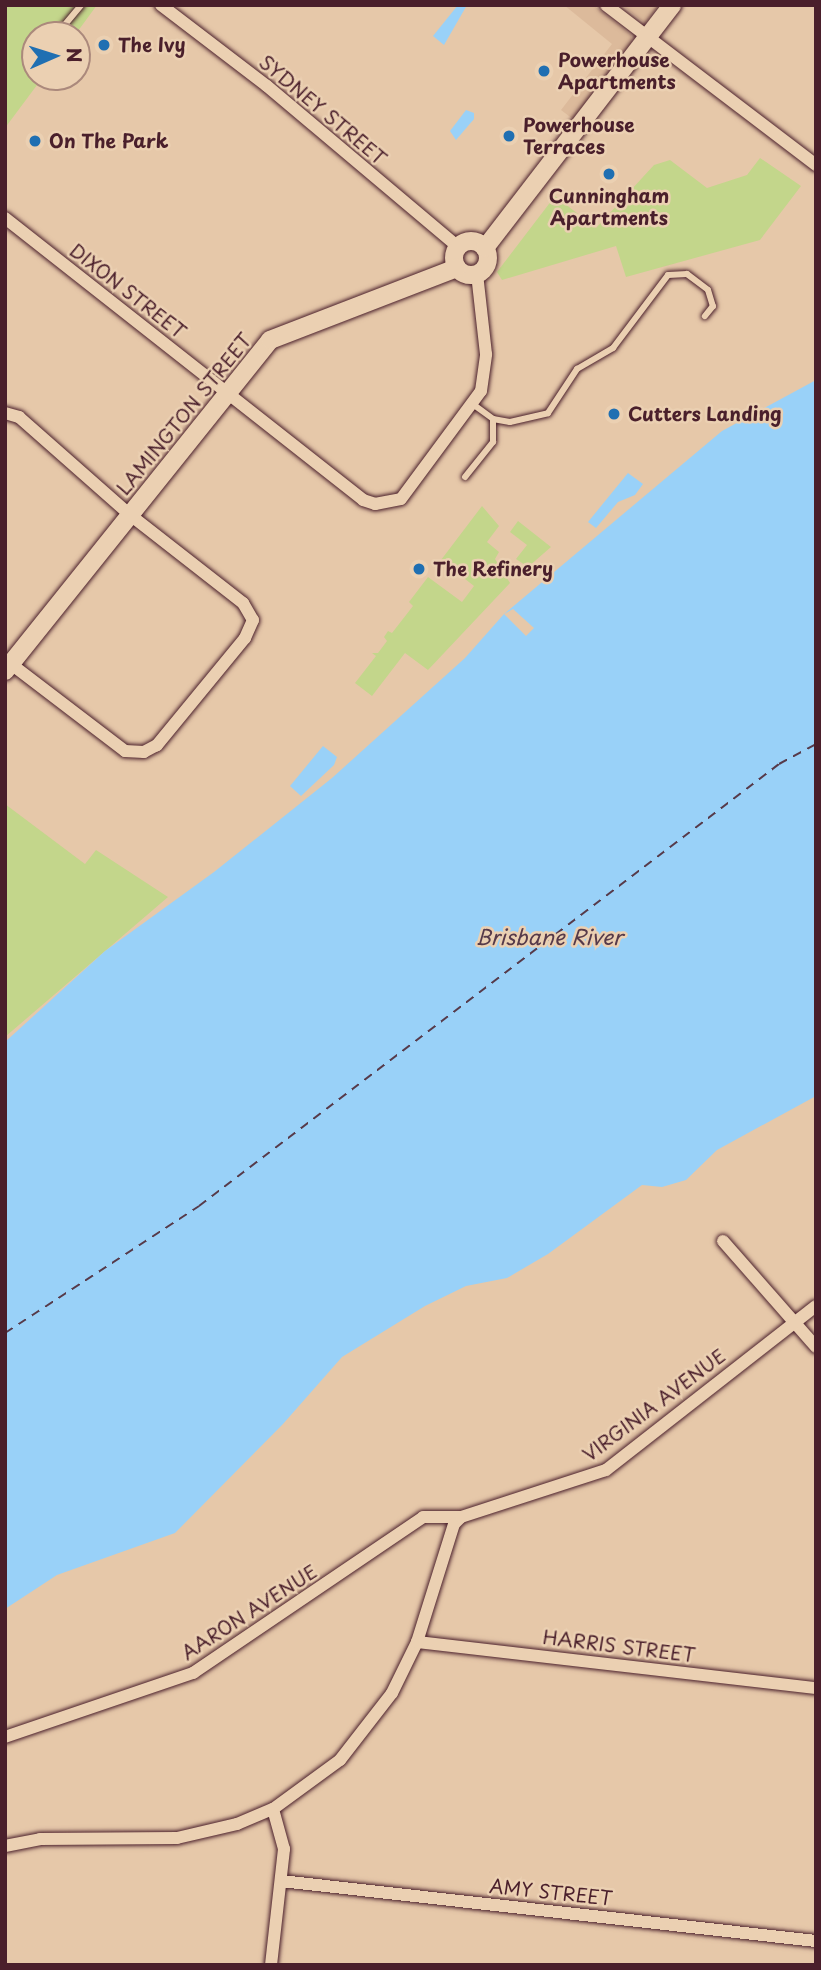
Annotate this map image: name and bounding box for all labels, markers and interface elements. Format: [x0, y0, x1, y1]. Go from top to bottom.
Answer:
north arrow [21, 21, 91, 91]
place label: The Ivy [118, 34, 187, 56]
marker: The Ivy [96, 37, 112, 53]
text: N [61, 47, 89, 63]
place label: Powerhouse Apartments [558, 49, 676, 93]
street label: SYDNEY STREET [254, 50, 392, 170]
marker: Powerhouse Apartments [536, 63, 552, 79]
place label: Powerhouse Terraces [523, 114, 635, 158]
marker: Powerhouse Terraces [501, 128, 517, 144]
place label: On The Park [49, 130, 170, 152]
marker: On The Park [27, 133, 43, 149]
marker: Cunningham Apartments [601, 166, 617, 182]
place label: Cunningham Apartments [549, 185, 669, 229]
street label: DIXON STREET [64, 238, 192, 344]
street label: LAMINGTON STREET [112, 328, 256, 500]
place label: Cutters Landing [628, 403, 783, 425]
marker: Cutters Landing [606, 406, 622, 422]
place label: The Refinery [433, 558, 553, 580]
marker: The Refinery [411, 561, 427, 577]
water label: Brisbane River [475, 923, 623, 949]
street label: VIRGINIA AVENUE [578, 1344, 730, 1466]
street label: AARON AVENUE [176, 1559, 322, 1665]
street label: HARRIS STREET [540, 1625, 698, 1667]
street label: AMY STREET [487, 1874, 615, 1910]

